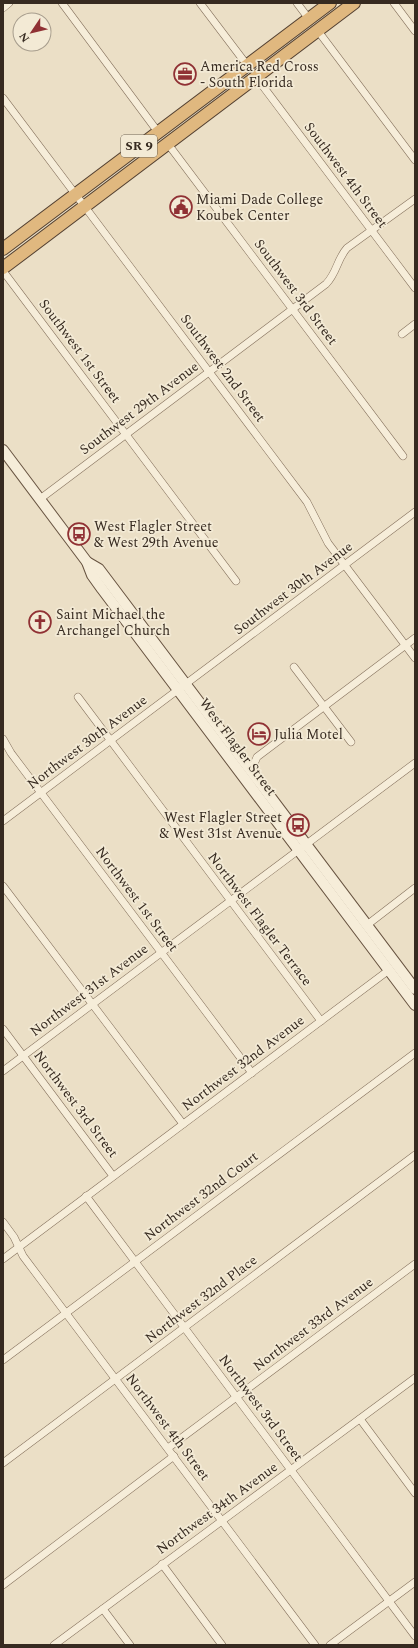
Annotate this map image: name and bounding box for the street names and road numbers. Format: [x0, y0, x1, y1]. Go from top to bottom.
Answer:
street label: Southwest 4th Street [299, 118, 393, 233]
road number: SR 9 [121, 135, 157, 157]
street label: Southwest 3rd Street [249, 234, 343, 350]
street label: Southwest 1st Street [34, 294, 126, 408]
street label: Southwest 2nd Street [175, 309, 271, 427]
street label: Southwest 29th Avenue [75, 356, 203, 460]
street label: Southwest 30th Avenue [229, 536, 357, 640]
street label: Northwest 30th Avenue [22, 690, 152, 794]
street label: West Flagler Street [194, 694, 282, 800]
street label: Northwest 1st Street [90, 842, 184, 956]
street label: Northwest Flagler Terrace [203, 848, 317, 990]
street label: Northwest 31st Avenue [25, 938, 153, 1042]
street label: Northwest 32nd Avenue [177, 1010, 309, 1116]
street label: Northwest 3rd Street [29, 1046, 123, 1162]
street label: Northwest 32nd Court [139, 1146, 263, 1246]
street label: Northwest 32nd Place [140, 1250, 262, 1348]
street label: Northwest 33rd Avenue [248, 1272, 378, 1376]
street label: Northwest 3rd Street [214, 1350, 308, 1466]
street label: Northwest 4th Street [121, 1369, 215, 1485]
street label: Northwest 34th Avenue [152, 1457, 282, 1559]

